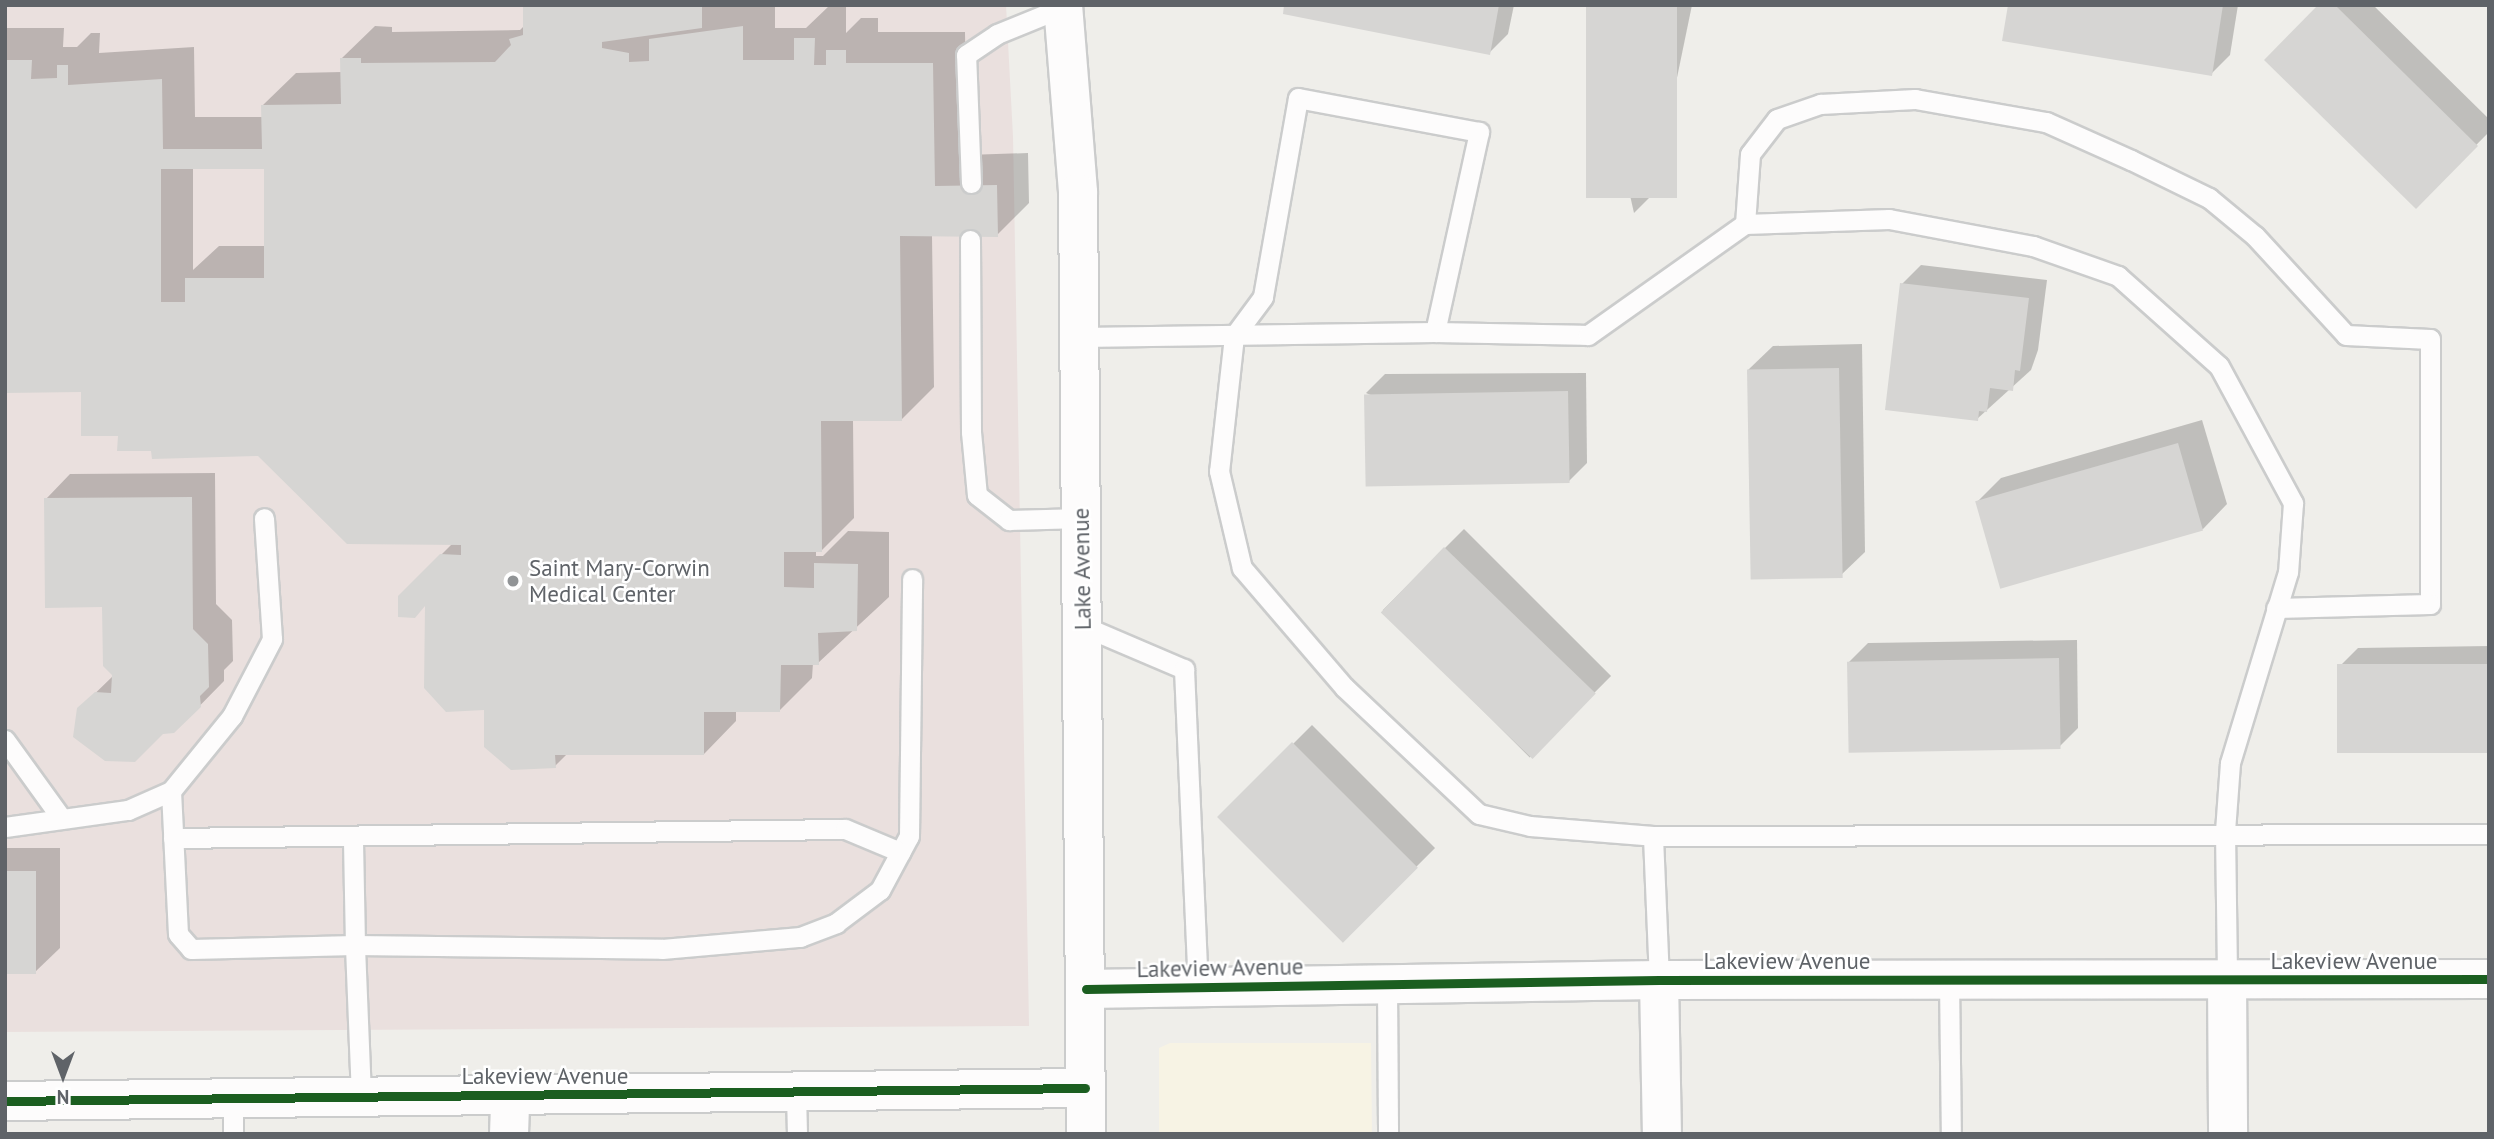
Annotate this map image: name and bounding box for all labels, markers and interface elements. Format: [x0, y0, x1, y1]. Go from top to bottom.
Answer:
street label: Lake Avenue [1067, 507, 1097, 631]
place label: Saint Mary-Corwin Medical Center [529, 554, 710, 608]
marker: Saint Mary-Corwin Medical Center [503, 571, 523, 591]
street label: Lakeview Avenue [1703, 947, 1871, 975]
street label: Lakeview Avenue [2270, 947, 2438, 975]
street label: Lakeview Avenue [1136, 953, 1304, 983]
north arrow [28, 1041, 98, 1111]
street label: Lakeview Avenue [461, 1062, 629, 1090]
text: N [57, 1085, 69, 1109]

